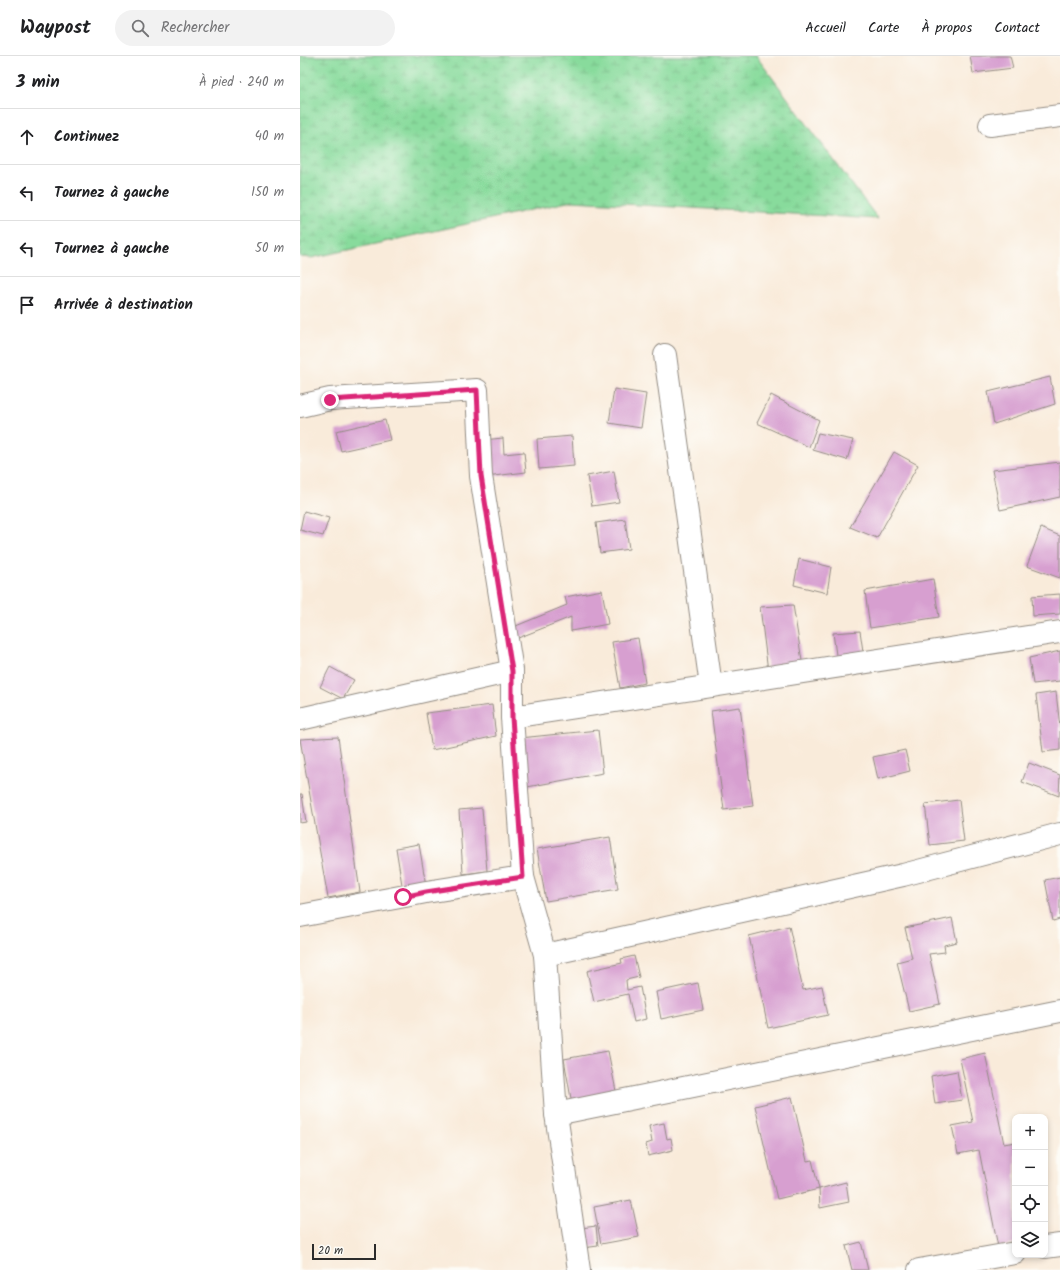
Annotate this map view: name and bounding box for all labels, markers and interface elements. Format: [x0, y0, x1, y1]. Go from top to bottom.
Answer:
search box [115, 10, 395, 46]
text: Waypost [20, 13, 91, 43]
text: Rechercher [161, 16, 229, 40]
icon: search [129, 17, 151, 39]
text: Accueil [805, 17, 846, 39]
text: Carte [868, 17, 899, 39]
text: À propos [921, 17, 972, 39]
text: Contact [994, 17, 1040, 39]
text: 3 min [16, 69, 60, 96]
text: À pied · 240 m [199, 72, 284, 93]
text: Continuez [54, 125, 119, 149]
icon: ahead [16, 126, 38, 148]
text: 40 m [255, 126, 284, 147]
text: Tournez à gauche [54, 181, 169, 205]
icon: left [16, 182, 38, 204]
text: 150 m [251, 182, 284, 203]
text: Tournez à gauche [54, 237, 169, 261]
icon: left [16, 238, 38, 260]
text: 50 m [255, 238, 284, 259]
text: Arrivée à destination [54, 293, 193, 317]
icon: arrive [16, 294, 38, 316]
route end [321, 391, 339, 409]
route start [394, 888, 412, 906]
map controls [1012, 1114, 1048, 1258]
button: + [1012, 1114, 1048, 1150]
button: − [1012, 1150, 1048, 1186]
button: locate [1012, 1186, 1048, 1222]
button: layers [1012, 1222, 1048, 1258]
scale bar [312, 1242, 376, 1261]
text: 20 m [318, 1242, 343, 1260]

